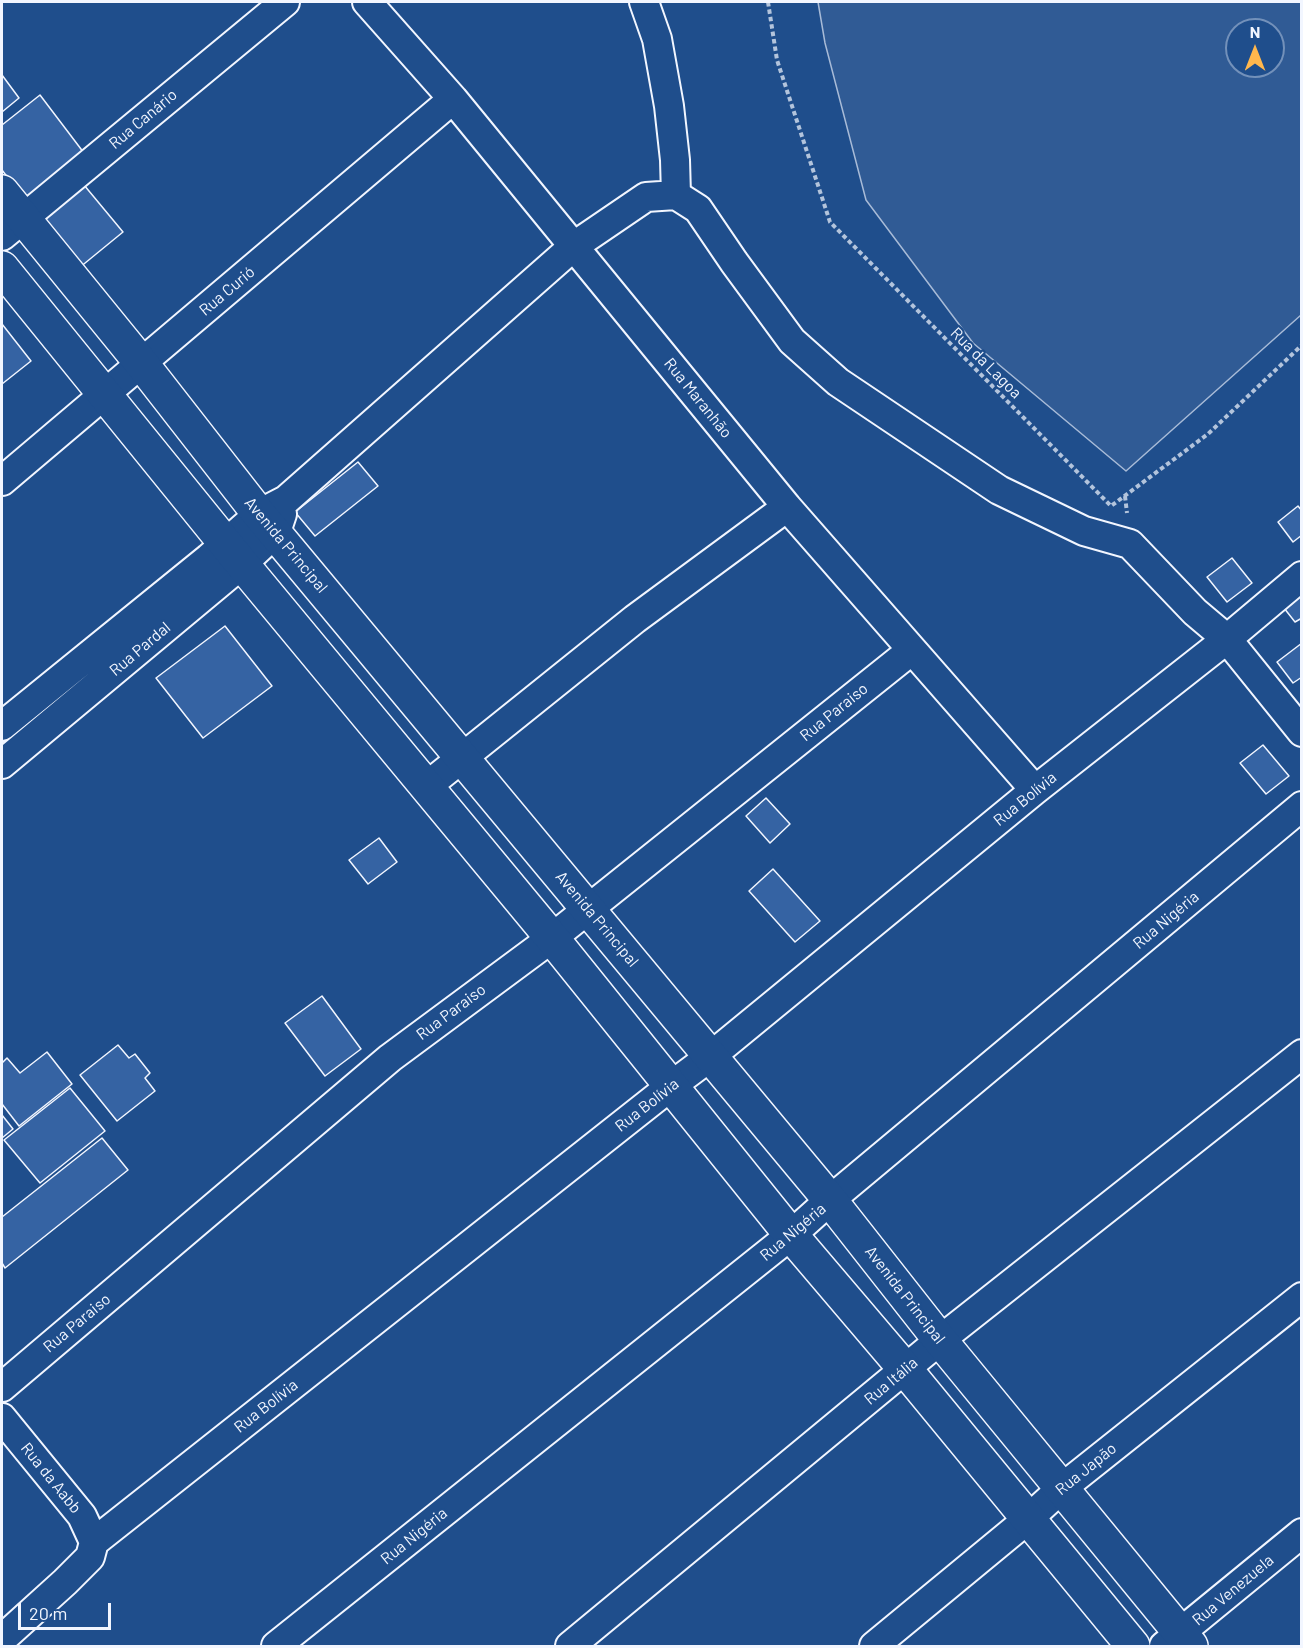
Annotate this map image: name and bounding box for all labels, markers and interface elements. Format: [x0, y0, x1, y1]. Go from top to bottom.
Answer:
north arrow [1225, 18, 1285, 78]
text: N [1250, 22, 1260, 41]
street label: Rua Canário [105, 85, 181, 153]
street label: Rua Curió [195, 262, 259, 320]
street label: Rua da Lagoa [946, 323, 1026, 403]
street label: Rua Maranhão [660, 354, 736, 442]
street label: Avenida Principal [240, 493, 332, 597]
street label: Rua Pardal [106, 618, 174, 680]
street label: Rua Paraiso [796, 679, 872, 745]
street label: Rua Bolívia [990, 768, 1060, 830]
street label: Avenida Principal [551, 867, 643, 971]
street label: Rua Nigéria [1129, 887, 1203, 953]
street label: Rua Paraiso [413, 980, 489, 1044]
street label: Rua Bolívia [611, 1074, 683, 1136]
street label: Rua Nigéria [756, 1199, 830, 1265]
street label: Avenida Principal [861, 1242, 949, 1348]
street label: Rua Paraiso [39, 1289, 115, 1357]
street label: Rua Itália [860, 1353, 922, 1409]
street label: Rua Bolívia [230, 1375, 302, 1437]
street label: Rua da Aabb [17, 1439, 85, 1517]
street label: Rua Japão [1052, 1439, 1120, 1499]
street label: Rua Nigéria [377, 1503, 451, 1569]
street label: Rua Venezuela [1189, 1550, 1277, 1630]
scale bar [21, 1591, 114, 1629]
text: 20 m [29, 1602, 67, 1624]

